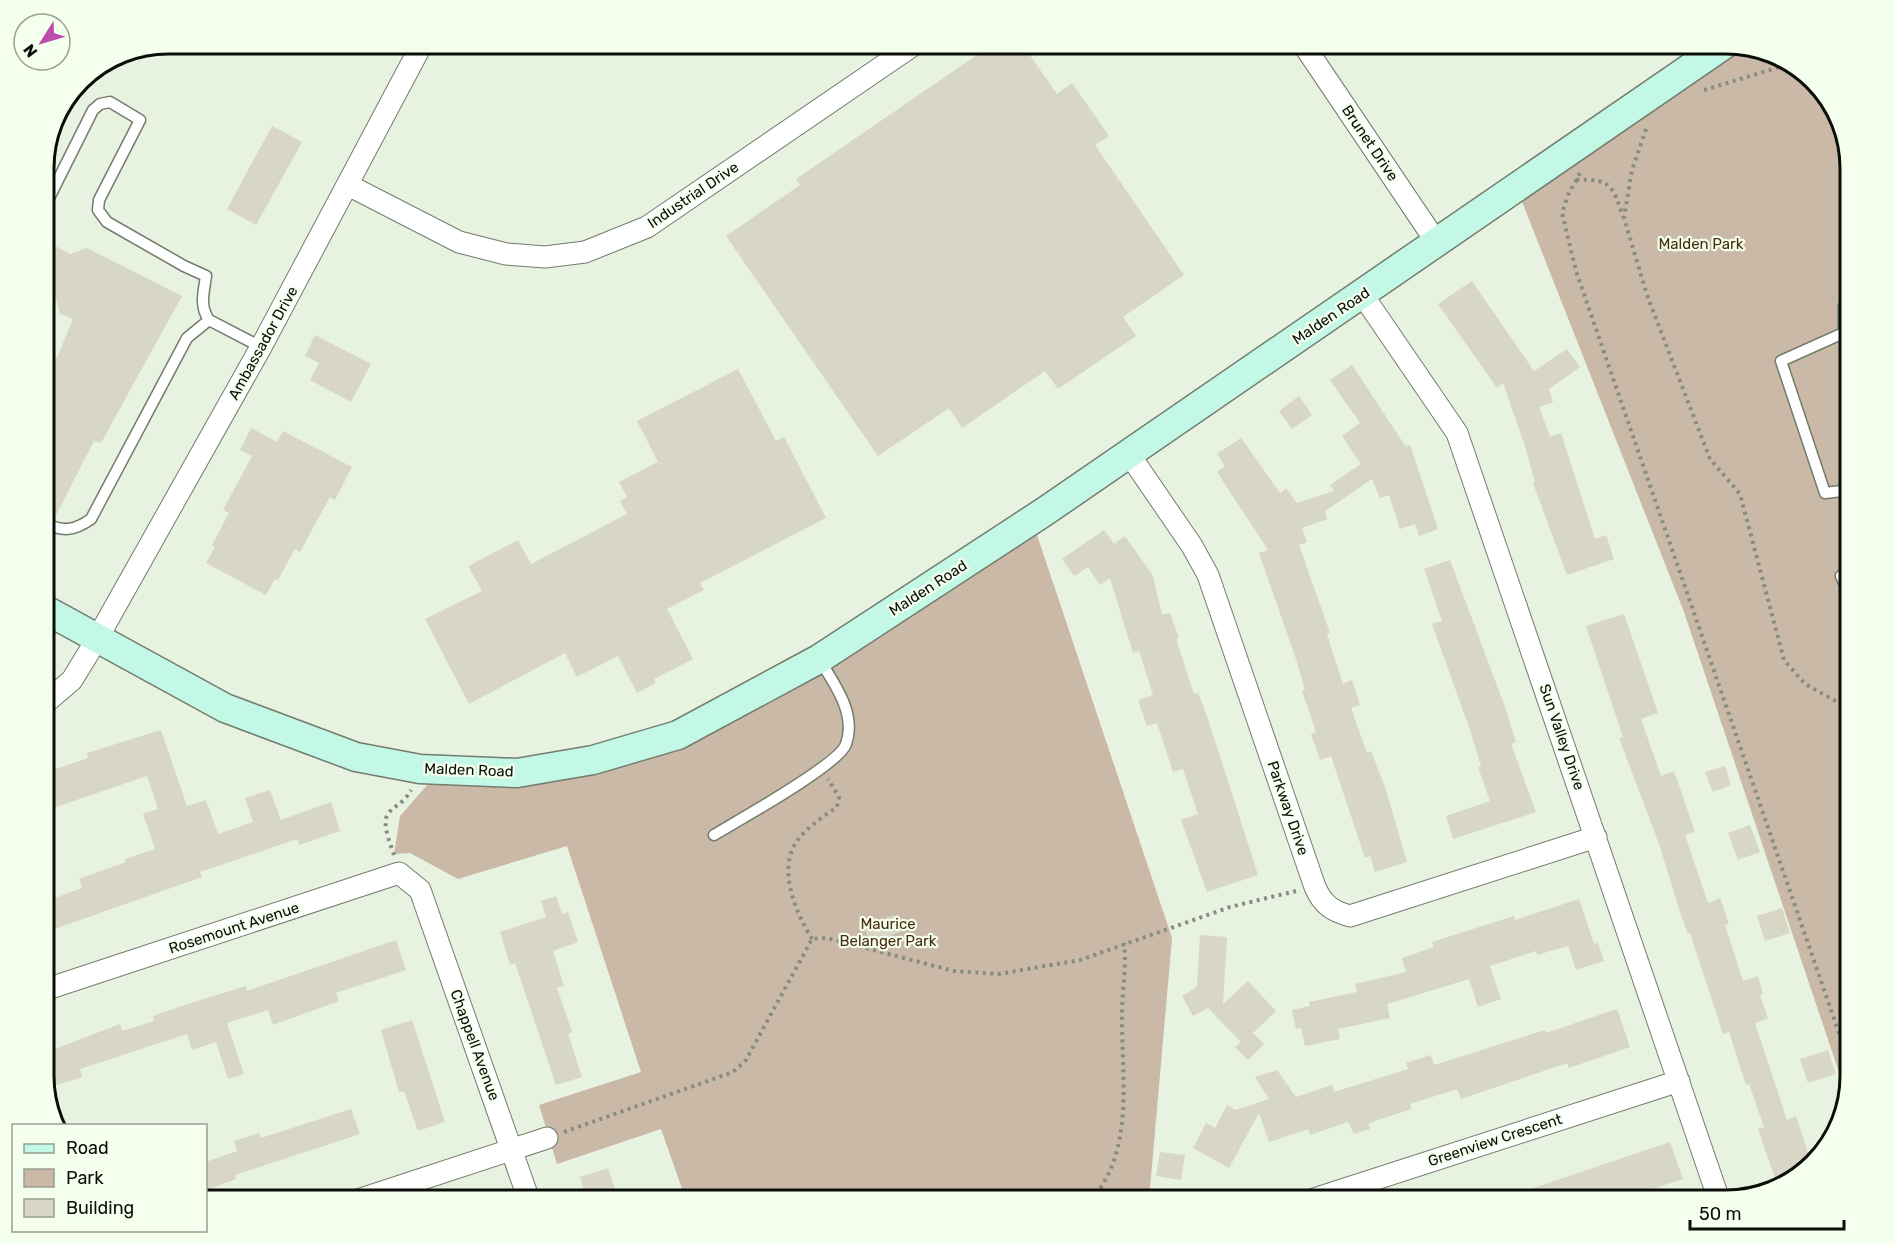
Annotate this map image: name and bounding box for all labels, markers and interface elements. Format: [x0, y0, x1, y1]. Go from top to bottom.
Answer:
north arrow [12, 12, 72, 72]
text: N [19, 40, 41, 61]
street label: Brunet Drive [1338, 102, 1402, 184]
street label: Industrial Drive [644, 158, 742, 232]
park label: Malden Park [1658, 235, 1744, 253]
street label: Ambassador Drive [224, 283, 302, 403]
street label: Malden Road [1289, 284, 1373, 348]
street label: Malden Road [886, 556, 970, 620]
street label: Sun Valley Drive [1535, 682, 1589, 792]
street label: Parkway Drive [1263, 758, 1313, 858]
street label: Malden Road [424, 759, 514, 781]
street label: Rosemount Avenue [167, 898, 301, 958]
park label: Maurice Belanger Park [839, 915, 937, 950]
street label: Chappell Avenue [447, 987, 503, 1103]
street label: Greenview Crescent [1426, 1110, 1565, 1170]
legend [12, 1124, 207, 1232]
text: Road [66, 1137, 109, 1159]
text: Park [66, 1167, 104, 1189]
scale bar [1690, 1193, 1844, 1231]
text: Building [66, 1197, 134, 1219]
text: 50 m [1699, 1203, 1742, 1225]

